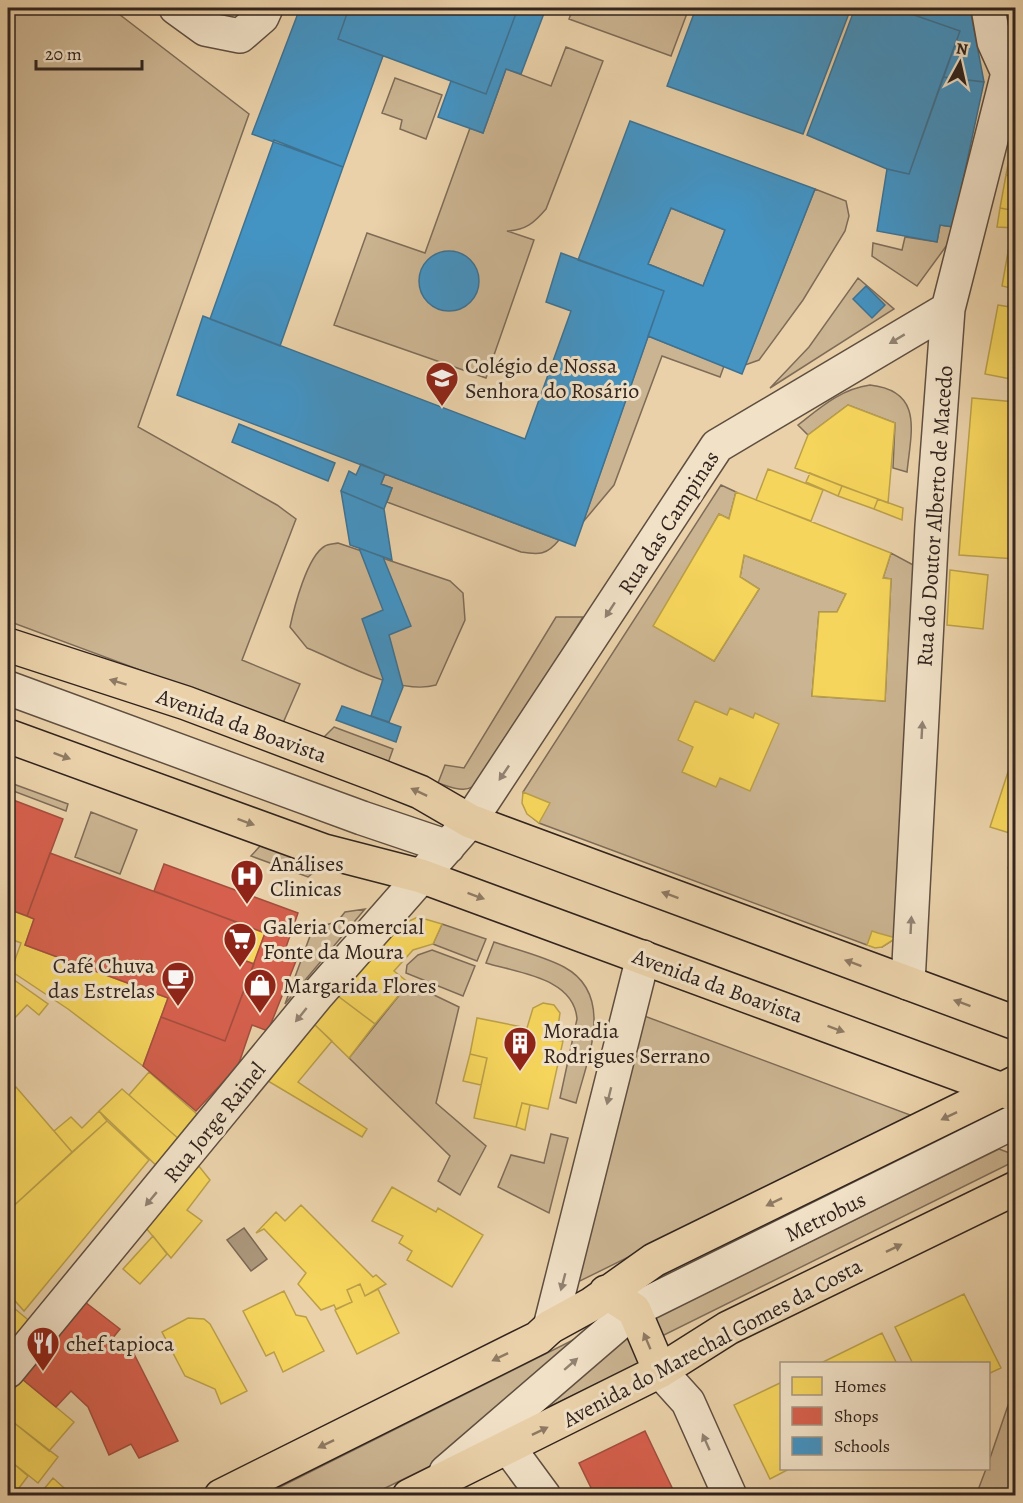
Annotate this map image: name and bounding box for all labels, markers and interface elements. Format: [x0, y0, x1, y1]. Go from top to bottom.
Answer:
scale bar [36, 33, 142, 71]
north arrow [930, 33, 990, 93]
text: N [955, 37, 970, 61]
text: 20 m [45, 42, 82, 66]
one-way arrow [889, 334, 906, 344]
place label: Colégio de Nossa Senhora do Rosário [465, 351, 639, 406]
school or university icon: Colégio de Nossa Senhora do Rosário [424, 360, 460, 407]
street label: Rua do Doutor Alberto de Macedo [910, 364, 960, 668]
street label: Rua das Campinas [611, 445, 727, 600]
one-way arrow [605, 601, 616, 618]
one-way arrow [109, 676, 127, 686]
street label: Avenida da Boavista [152, 681, 332, 771]
one-way arrow [917, 721, 926, 740]
one-way arrow [54, 751, 72, 761]
one-way arrow [498, 764, 509, 781]
one-way arrow [410, 788, 427, 797]
one-way arrow [237, 818, 255, 828]
place label: Análises Clinicas [269, 849, 344, 904]
hospital icon: Análises Clinicas [229, 858, 265, 905]
one-way arrow [661, 890, 679, 900]
one-way arrow [467, 891, 485, 901]
place label: Galeria Comercial Fonte da Moura [263, 912, 424, 967]
one-way arrow [907, 915, 916, 934]
supermarket icon: Galeria Comercial Fonte da Moura [222, 921, 258, 968]
street label: Avenida da Boavista [628, 941, 808, 1031]
place label: Café Chuva das Estrelas [48, 951, 156, 1006]
one-way arrow [844, 958, 862, 967]
cafe icon: Café Chuva das Estrelas [160, 960, 196, 1007]
shop icon: Margarida Flores [242, 967, 278, 1014]
place label: Margarida Flores [283, 971, 437, 1001]
one-way arrow [953, 998, 971, 1008]
one-way arrow [296, 1008, 308, 1023]
place label: Moradia Rodrigues Serrano [543, 1016, 710, 1071]
one-way arrow [827, 1024, 845, 1034]
building icon: Moradia Rodrigues Serrano [502, 1025, 538, 1072]
street label: Rua Jorge Rainel [157, 1056, 273, 1189]
one-way arrow [603, 1086, 613, 1105]
one-way arrow [941, 1111, 958, 1121]
street label: Metrobus [780, 1184, 871, 1249]
one-way arrow [144, 1191, 157, 1207]
one-way arrow [766, 1197, 783, 1206]
one-way arrow [885, 1243, 902, 1252]
street label: Avenida do Marechal Gomes da Costa [557, 1251, 868, 1435]
one-way arrow [558, 1273, 568, 1292]
restaurant icon: chef tapioca [25, 1325, 61, 1372]
place label: chef tapioca [66, 1329, 175, 1359]
one-way arrow [642, 1331, 652, 1349]
one-way arrow [492, 1352, 509, 1361]
one-way arrow [563, 1358, 579, 1371]
legend [780, 1362, 990, 1470]
text: Homes [834, 1374, 886, 1398]
text: Shops [834, 1404, 879, 1428]
one-way arrow [532, 1427, 549, 1436]
one-way arrow [701, 1433, 711, 1451]
text: Schools [834, 1434, 890, 1458]
one-way arrow [317, 1439, 334, 1448]

